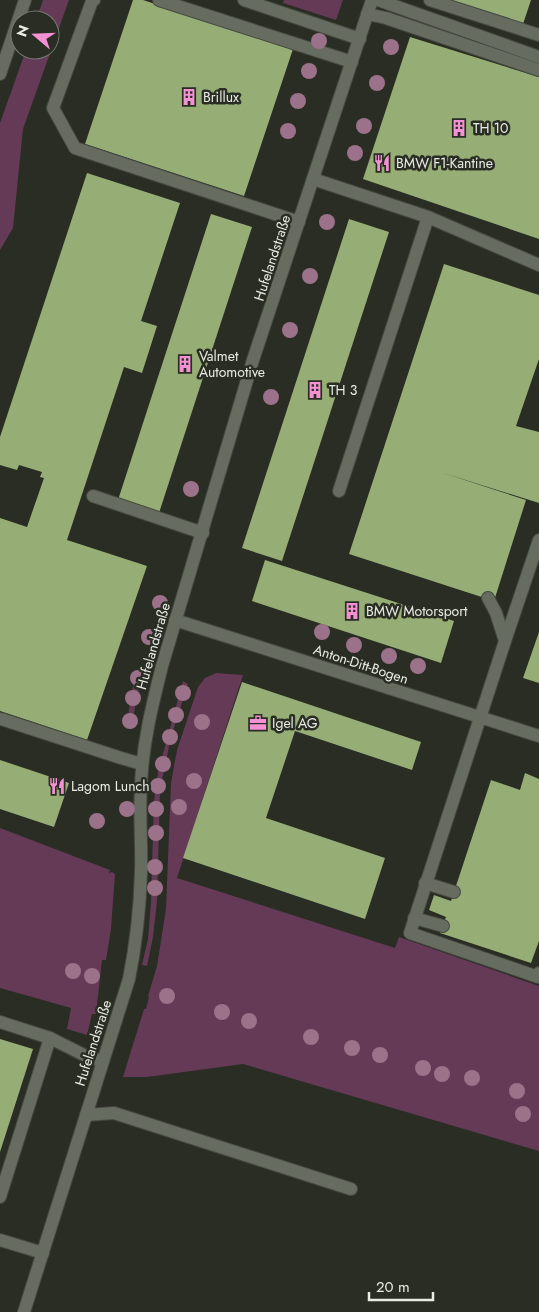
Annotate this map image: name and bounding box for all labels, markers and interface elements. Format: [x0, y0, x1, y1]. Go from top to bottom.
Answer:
north arrow [10, 10, 60, 60]
text: N [11, 22, 34, 39]
building icon: Brillux [179, 87, 199, 107]
place label: Brillux [203, 87, 239, 107]
building icon: TH 10 [449, 118, 469, 138]
place label: TH 10 [473, 118, 508, 138]
restaurant icon: BMW F1-Kantine [372, 153, 392, 173]
place label: BMW F1-Kantine [396, 153, 493, 173]
street label: Hufelandstraße [249, 212, 295, 304]
place label: Valmet Automotive [199, 346, 265, 382]
building icon: Valmet Automotive [175, 354, 195, 374]
building icon: TH 3 [305, 380, 325, 400]
place label: TH 3 [329, 380, 358, 400]
street label: Hufelandstraße [131, 600, 175, 692]
building icon: BMW Motorsport [342, 601, 362, 621]
place label: BMW Motorsport [366, 601, 468, 621]
street label: Anton-Ditt-Bogen [311, 639, 411, 689]
office icon: Igel AG [248, 713, 268, 733]
place label: Igel AG [272, 713, 318, 733]
restaurant icon: Lagom Lunch [47, 776, 67, 796]
place label: Lagom Lunch [71, 776, 150, 796]
street label: Hufelandstraße [70, 997, 116, 1089]
scale bar [369, 1270, 433, 1302]
text: 20 m [376, 1276, 410, 1298]

